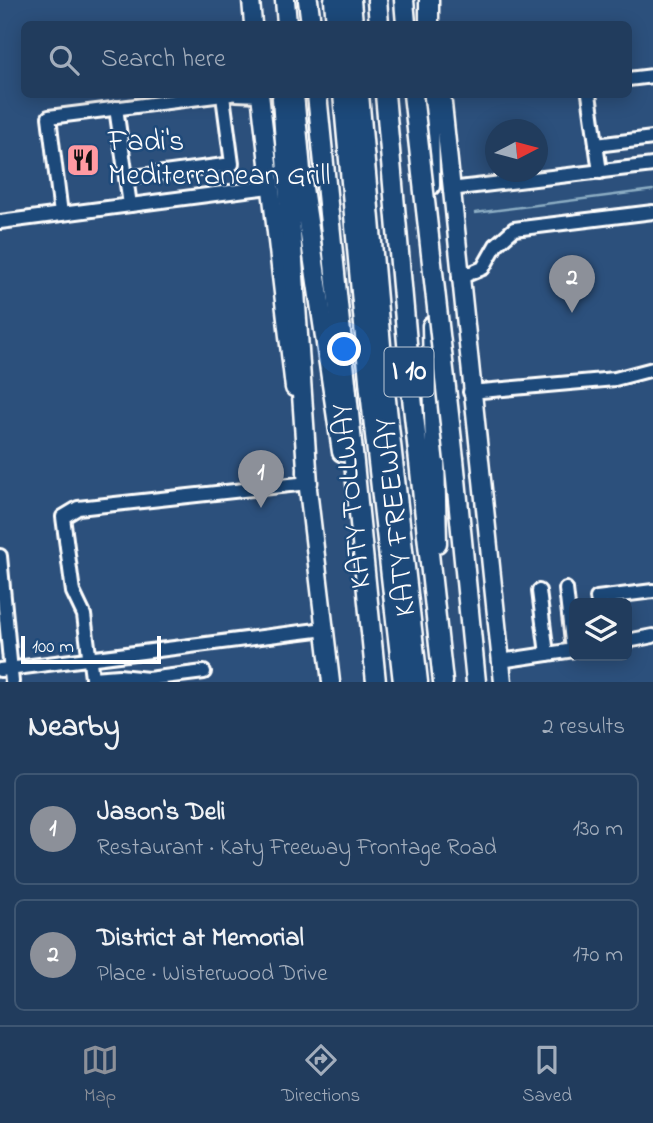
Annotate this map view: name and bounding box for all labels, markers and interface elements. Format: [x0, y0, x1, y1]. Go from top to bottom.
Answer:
search box [21, 21, 632, 98]
icon: search [45, 41, 83, 79]
text: Search here [101, 41, 226, 79]
north arrow [485, 119, 548, 182]
place label: Fadi's Mediterranean Grill [107, 121, 331, 199]
restaurant icon: Fadi's Mediterranean Grill [64, 141, 102, 179]
pin: 2 [549, 255, 595, 313]
your location [327, 332, 361, 366]
road number: I 10 [384, 348, 434, 396]
street label: KATY TOLLWAY [321, 401, 385, 591]
street label: KATY FREEWAY [365, 415, 429, 618]
pin: 1 [238, 450, 284, 508]
map controls [569, 598, 632, 661]
button: layers [569, 598, 632, 661]
scale bar [21, 633, 161, 665]
text: 100 m [32, 634, 74, 661]
text: Nearby [28, 706, 120, 750]
text: 2 results [542, 711, 625, 744]
text: Jason's Deli [97, 794, 226, 832]
text: 1 [49, 813, 57, 846]
text: 130 m [573, 813, 623, 846]
text: Restaurant · Katy Freeway Frontage Road [97, 832, 497, 865]
text: District at Memorial [97, 920, 304, 958]
text: 2 [47, 939, 59, 972]
text: 170 m [573, 939, 623, 972]
text: Place · Wisterwood Drive [97, 958, 328, 991]
tab: Map [81, 1041, 119, 1110]
tab: Directions [281, 1041, 360, 1110]
tab: Saved [522, 1041, 572, 1110]

